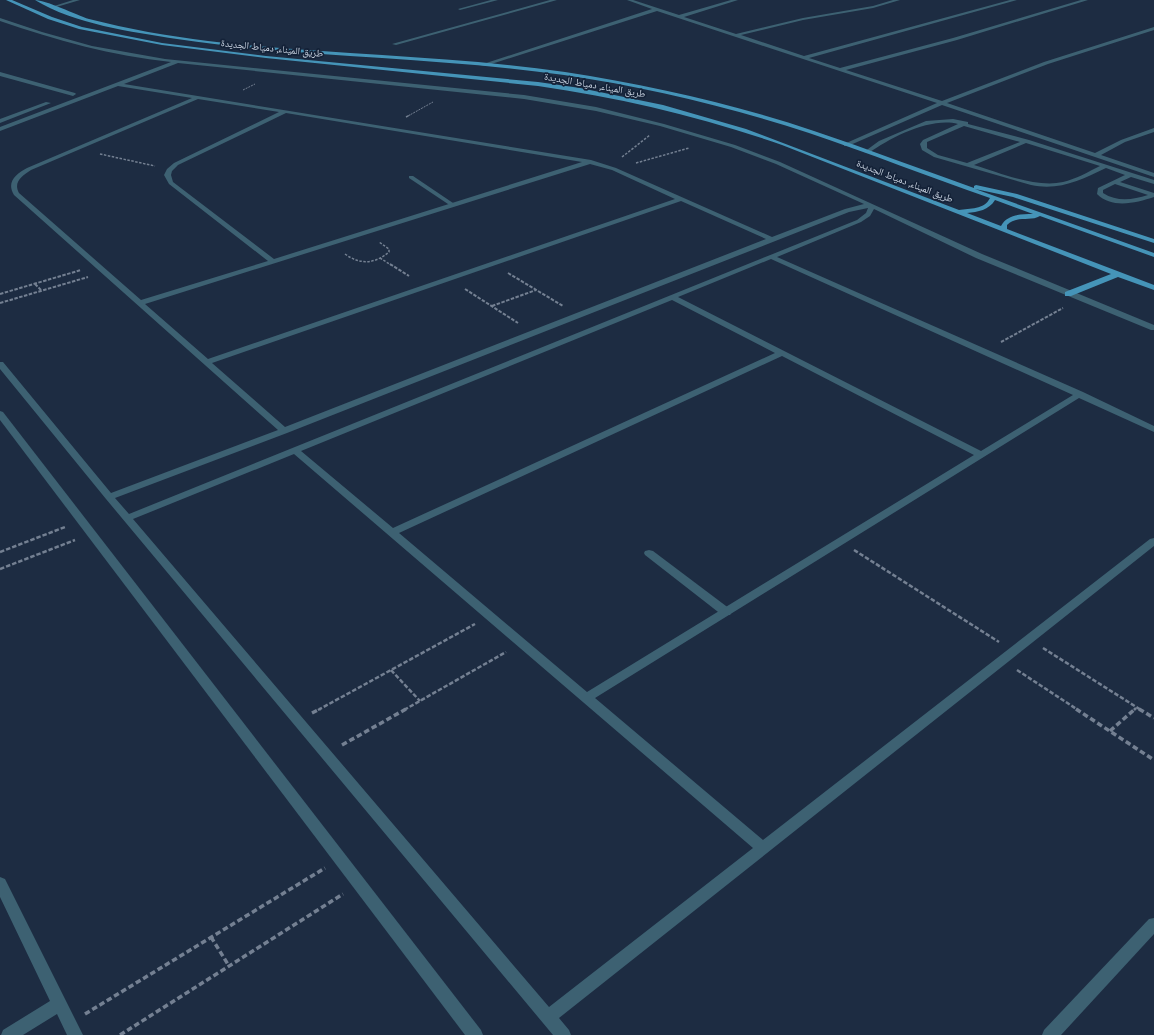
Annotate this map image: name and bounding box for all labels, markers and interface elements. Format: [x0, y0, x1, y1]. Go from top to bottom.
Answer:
street label: طريق الميناء, دمياط الجديدة [220, 36, 324, 60]
street label: طريق الميناء, دمياط الجديدة [543, 70, 647, 100]
street label: طريق الميناء, دمياط الجديدة [855, 157, 956, 206]

